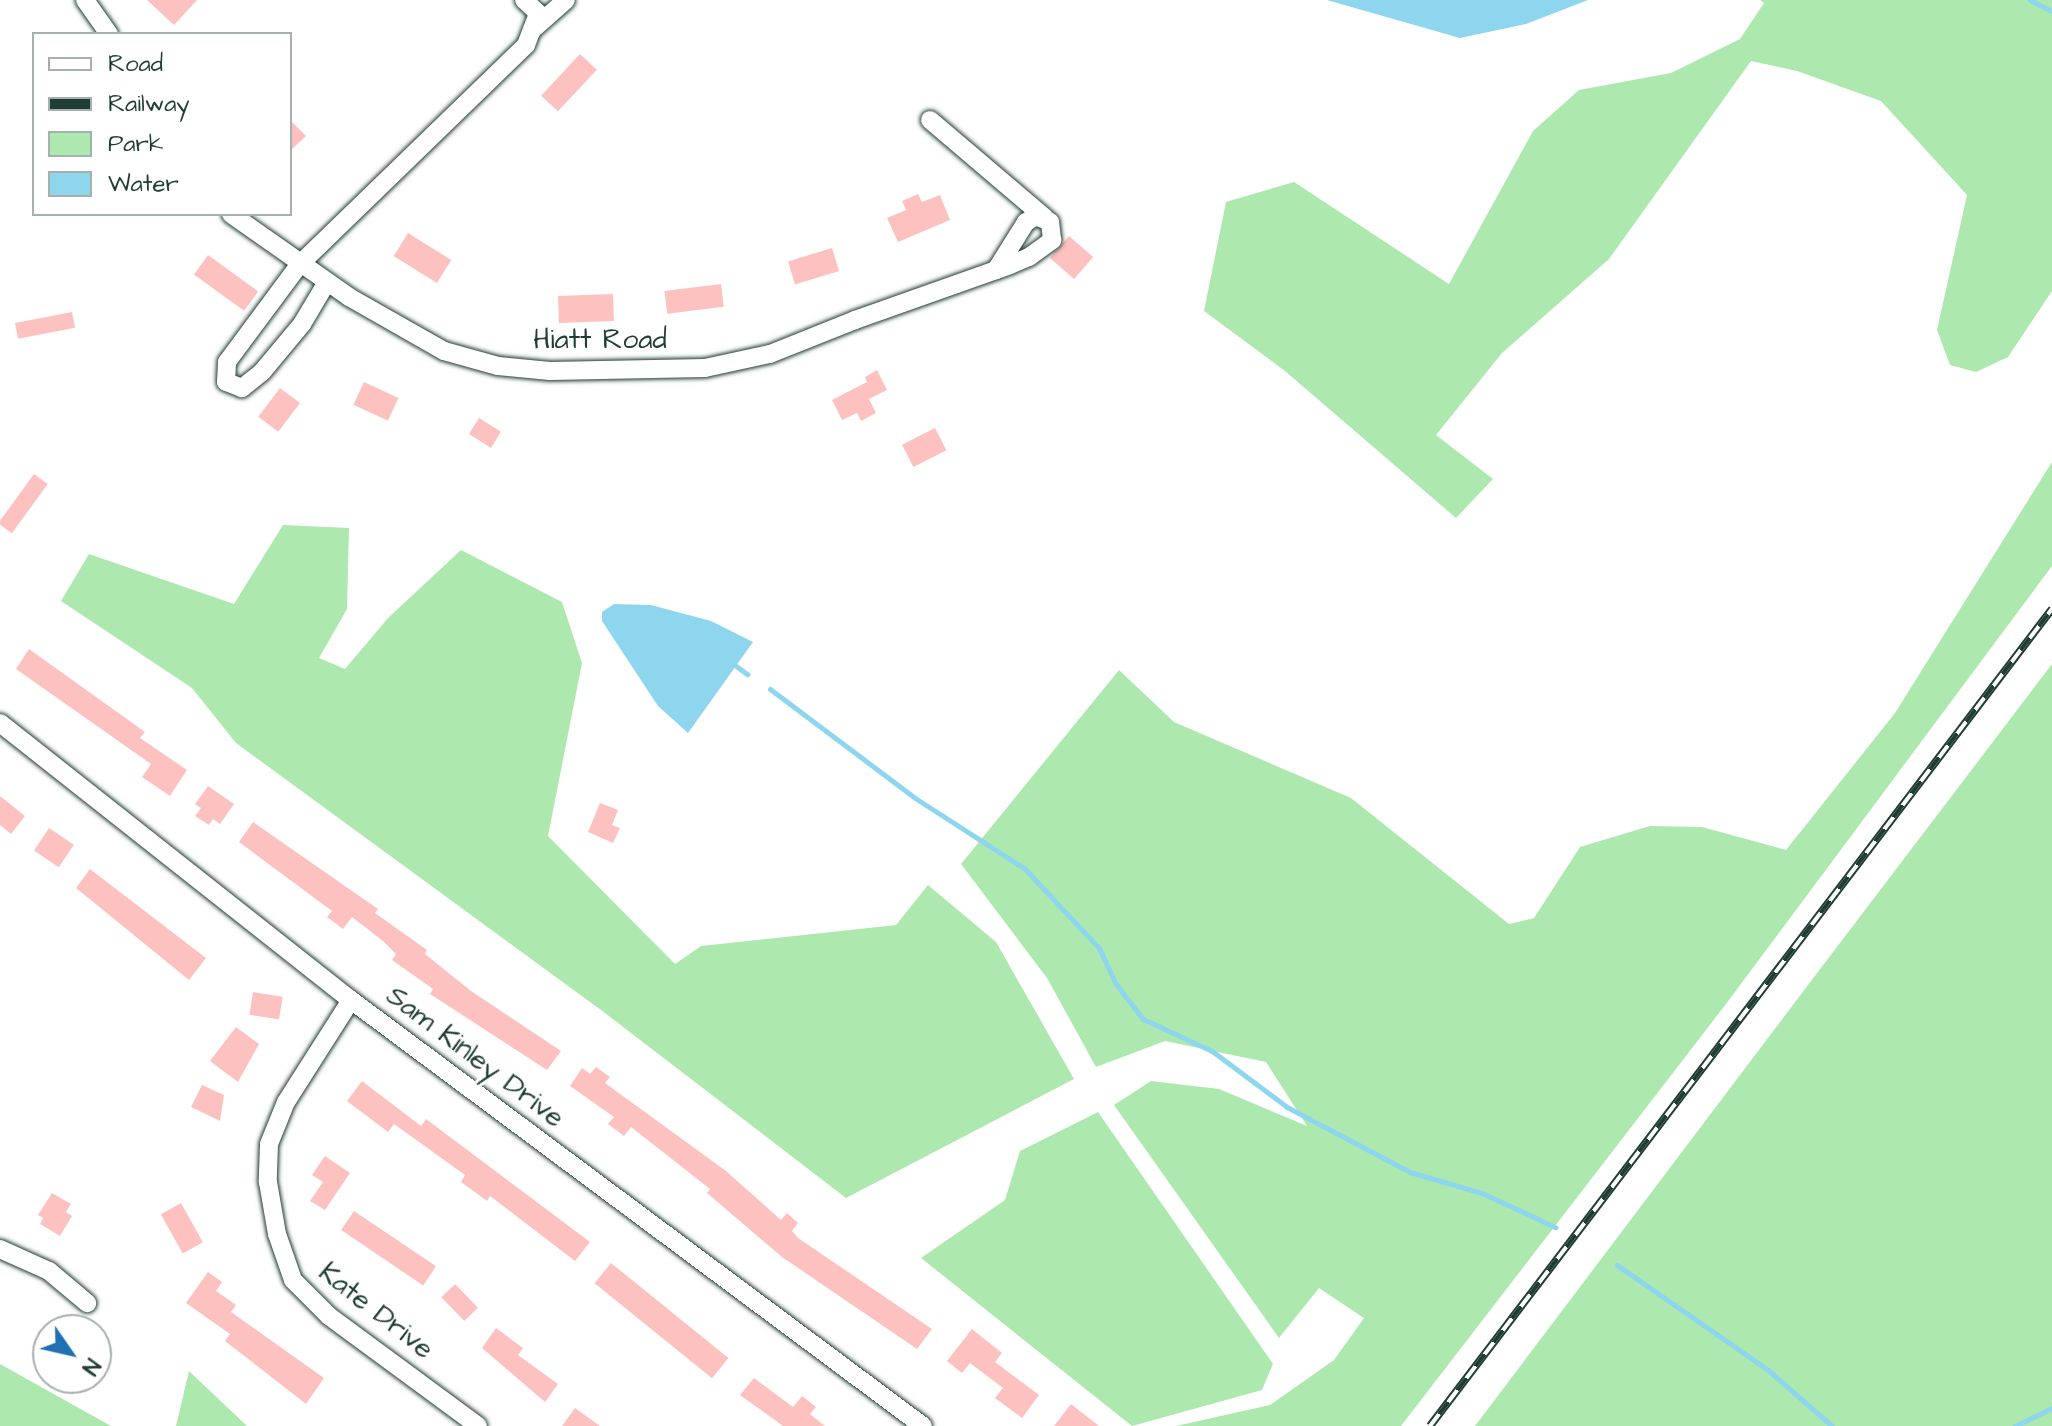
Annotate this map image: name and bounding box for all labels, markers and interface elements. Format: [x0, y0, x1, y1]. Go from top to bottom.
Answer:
legend [32, 32, 292, 216]
text: Road [108, 47, 163, 81]
text: Railway [108, 87, 190, 121]
text: Park [108, 127, 164, 161]
text: Water [108, 167, 179, 201]
street label: Hiatt Road [533, 323, 667, 357]
street label: Sam Kinley Drive [379, 979, 571, 1135]
street label: Kate Drive [312, 1256, 440, 1366]
north arrow [32, 1314, 112, 1394]
text: N [74, 1352, 107, 1381]

